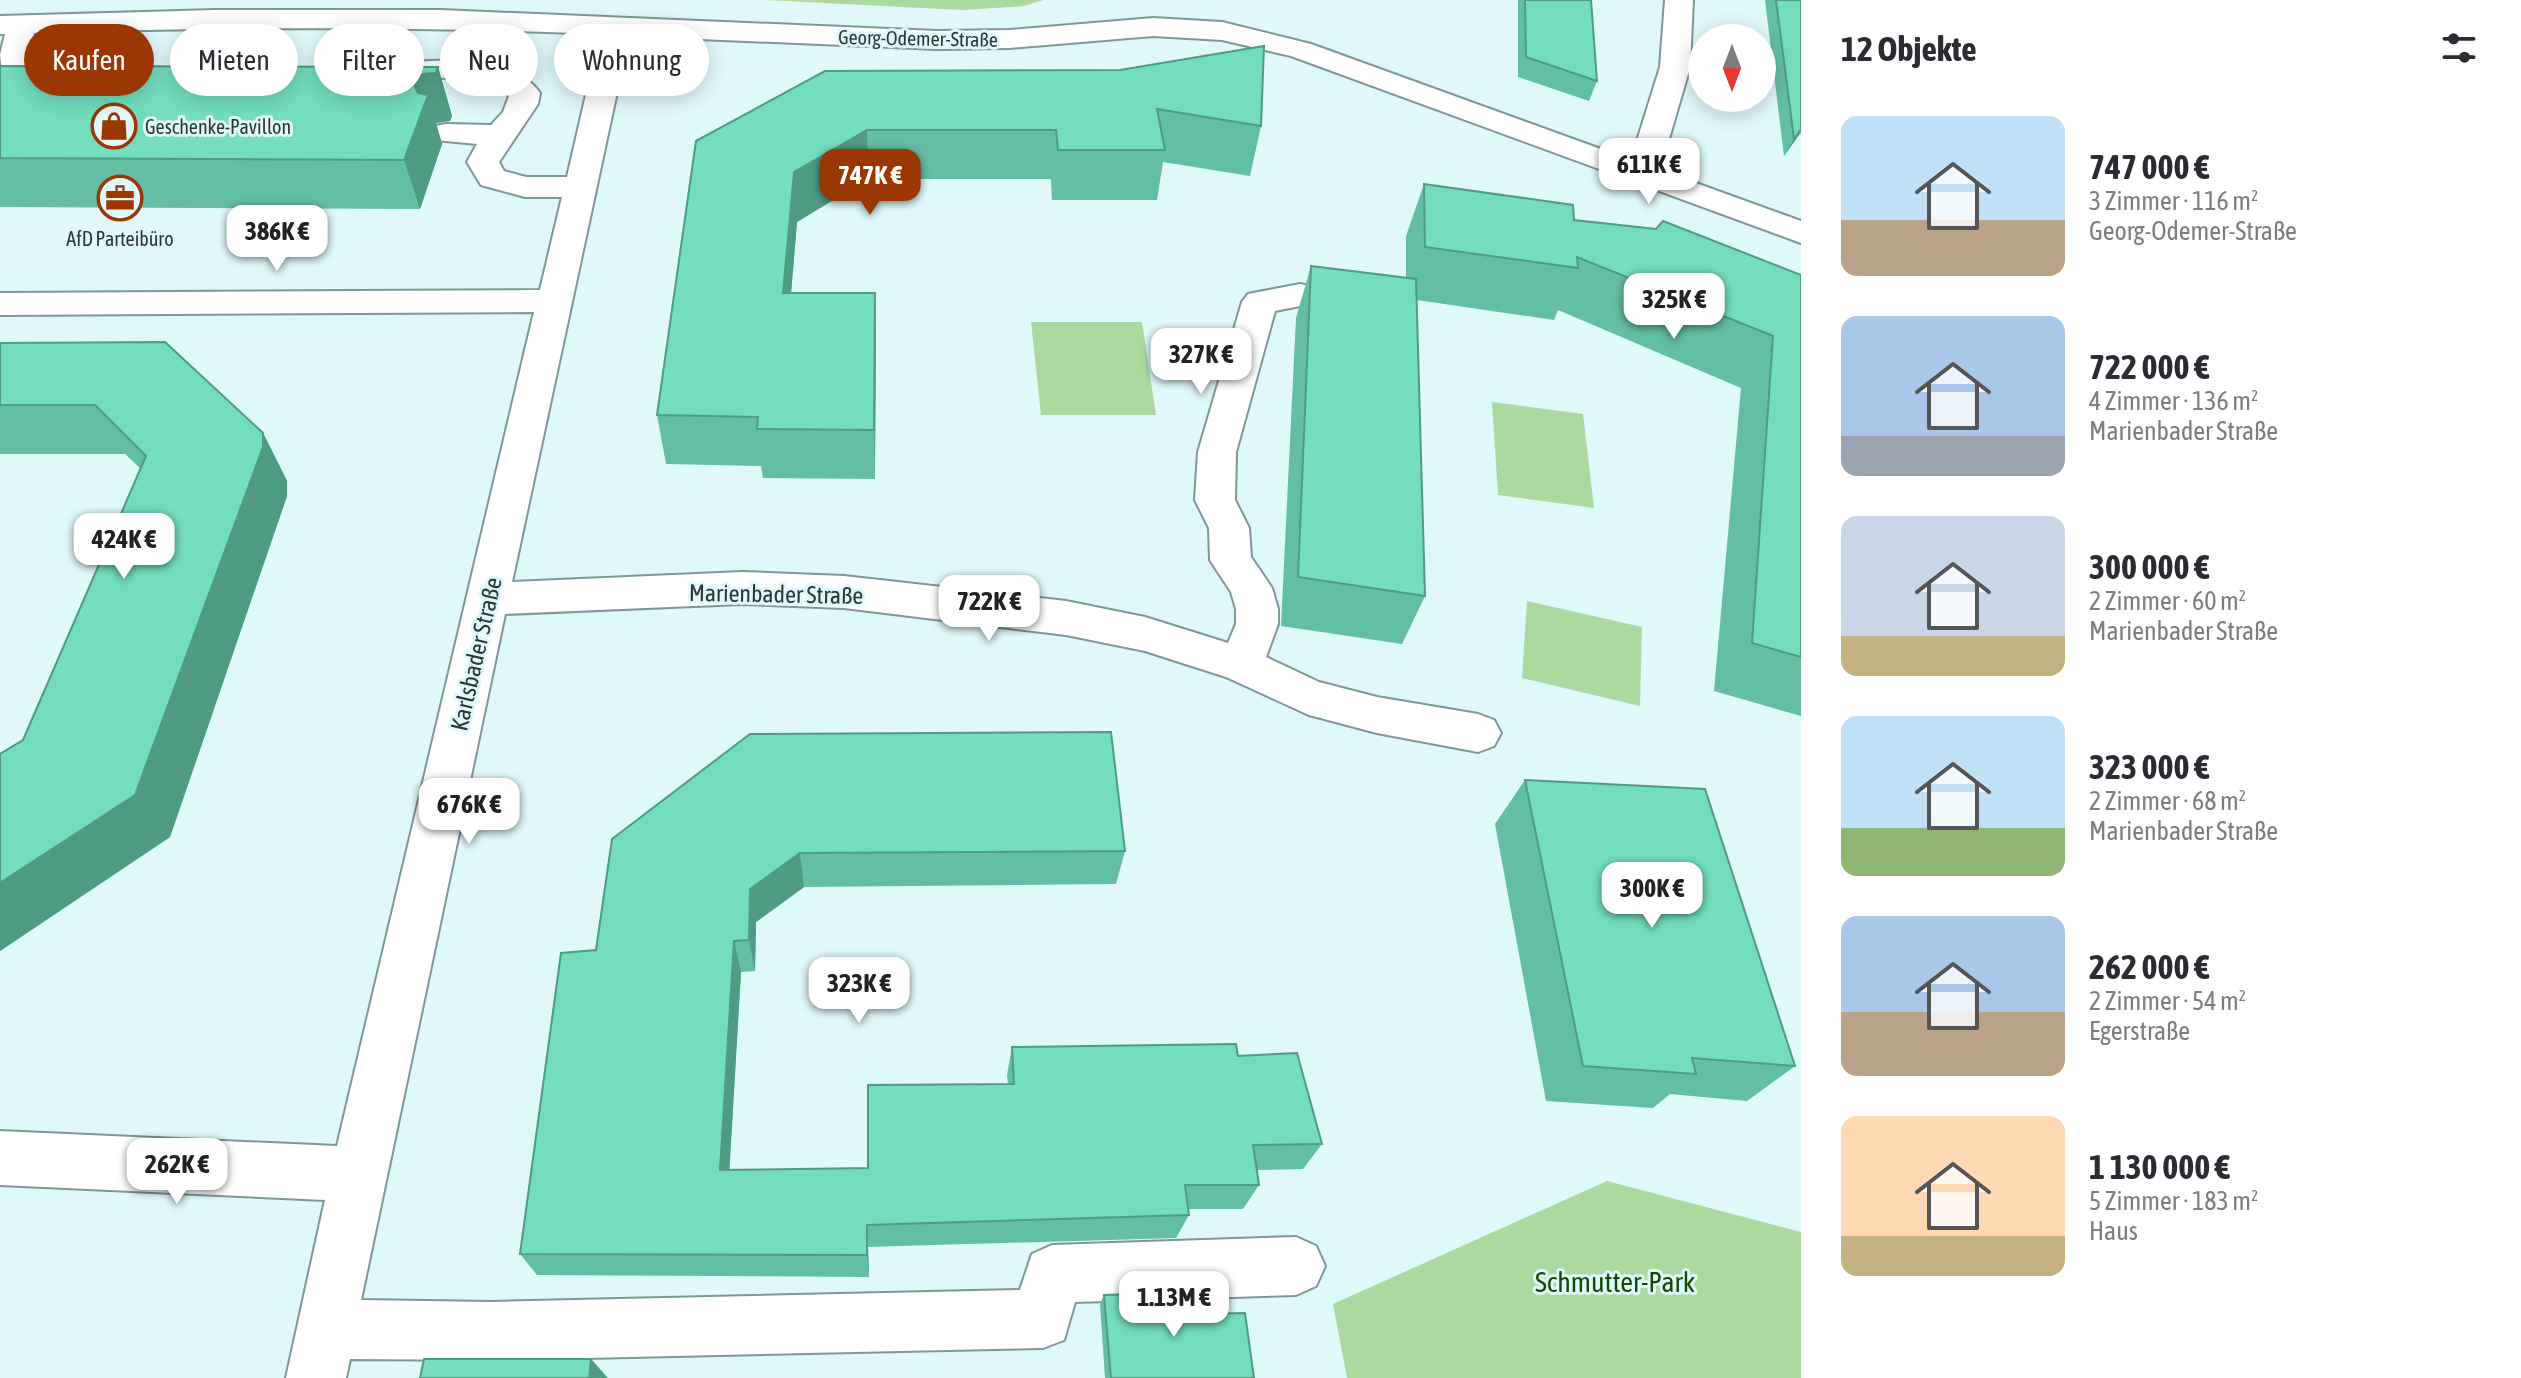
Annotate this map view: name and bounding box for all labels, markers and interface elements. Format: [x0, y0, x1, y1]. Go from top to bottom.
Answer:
chip: Kaufen [24, 24, 154, 96]
chip: Mieten [170, 24, 298, 96]
chip: Filter [314, 24, 424, 96]
chip: Neu [440, 24, 538, 96]
chip: Wohnung [554, 24, 709, 96]
north arrow [1688, 24, 1776, 112]
map controls [1688, 24, 1776, 112]
street label: Georg-Odemer-Straße [838, 25, 998, 51]
icon: filters [2437, 26, 2481, 70]
text: 12 Objekte [1841, 29, 1977, 68]
shop icon: Geschenke-Pavillon [90, 102, 138, 150]
place label: Geschenke-Pavillon [145, 115, 291, 138]
pin: 611K € [1584, 138, 1714, 206]
text: 747 000 € [2089, 147, 2210, 186]
icon: home [1905, 148, 2001, 244]
pin: 747K € [805, 149, 935, 217]
text: 611K € [1617, 149, 1681, 179]
text: 747K € [838, 160, 902, 190]
office icon: AfD Parteibüro [96, 174, 144, 222]
text: 3 Zimmer · 116 m² [2089, 186, 2258, 216]
pin: 386K € [212, 205, 342, 273]
text: 386K € [245, 216, 309, 246]
text: Georg-Odemer-Straße [2089, 216, 2297, 246]
place label: AfD Parteibüro [66, 227, 174, 250]
pin: 325K € [1609, 273, 1739, 341]
text: 325K € [1642, 284, 1706, 314]
pin: 327K € [1136, 328, 1266, 396]
text: 327K € [1169, 339, 1233, 369]
text: 722 000 € [2089, 347, 2210, 386]
icon: home [1905, 348, 2001, 444]
text: 4 Zimmer · 136 m² [2089, 386, 2258, 416]
text: Marienbader Straße [2089, 416, 2278, 446]
pin: 424K € [59, 513, 189, 581]
text: 424K € [92, 524, 156, 554]
text: 300 000 € [2089, 547, 2210, 586]
icon: home [1905, 548, 2001, 644]
street label: Karlsbader Straße [445, 575, 507, 733]
pin: 722K € [924, 575, 1054, 643]
street label: Marienbader Straße [689, 579, 863, 609]
text: 722K € [957, 586, 1021, 616]
text: 2 Zimmer · 60 m² [2089, 586, 2246, 616]
text: Marienbader Straße [2089, 616, 2278, 646]
text: 323 000 € [2089, 747, 2210, 786]
icon: home [1905, 748, 2001, 844]
pin: 676K € [404, 778, 534, 846]
text: 2 Zimmer · 68 m² [2089, 786, 2246, 816]
text: 676K € [437, 789, 501, 819]
text: Marienbader Straße [2089, 816, 2278, 846]
pin: 300K € [1587, 862, 1717, 930]
text: 300K € [1620, 873, 1684, 903]
text: 262 000 € [2089, 947, 2210, 986]
icon: home [1905, 948, 2001, 1044]
pin: 323K € [794, 957, 924, 1025]
text: 323K € [827, 968, 891, 998]
text: 2 Zimmer · 54 m² [2089, 986, 2246, 1016]
text: Egerstraße [2089, 1016, 2190, 1046]
pin: 262K € [112, 1138, 242, 1206]
text: 1 130 000 € [2089, 1147, 2230, 1186]
icon: home [1905, 1148, 2001, 1244]
text: 262K € [145, 1149, 209, 1179]
text: 5 Zimmer · 183 m² [2089, 1186, 2258, 1216]
text: Haus [2089, 1216, 2138, 1246]
park label: Schmutter-Park [1535, 1266, 1695, 1298]
pin: 1.13M € [1100, 1271, 1248, 1339]
text: 1.13M € [1137, 1282, 1211, 1312]

